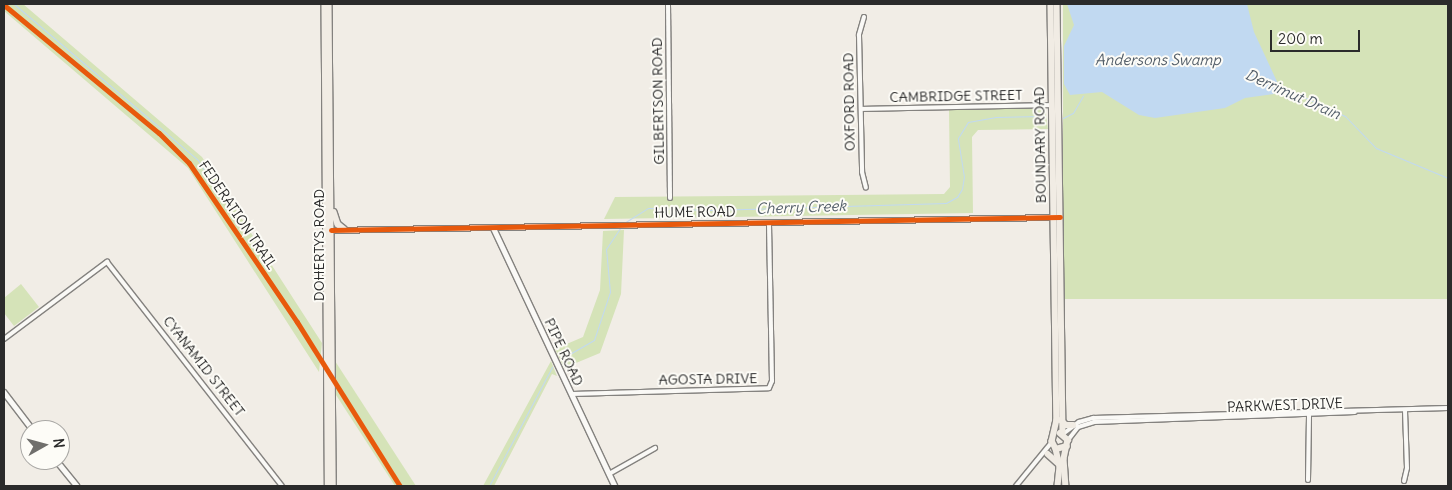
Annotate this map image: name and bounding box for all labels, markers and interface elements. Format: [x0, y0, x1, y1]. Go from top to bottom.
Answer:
scale bar [1272, 20, 1362, 52]
text: 200 m [1278, 29, 1323, 48]
street label: GILBERTSON ROAD [648, 37, 668, 165]
water label: Andersons Swamp [1095, 51, 1221, 69]
street label: OXFORD ROAD [840, 53, 858, 151]
water label: Derrimut Drain [1243, 65, 1343, 123]
street label: CAMBRIDGE STREET [889, 86, 1023, 106]
street label: BOUNDARY ROAD [1031, 87, 1049, 203]
street label: FEDERATION TRAIL [195, 157, 281, 273]
street label: DOHERTYS ROAD [311, 189, 327, 301]
water label: Cherry Creek [756, 196, 846, 218]
street label: HUME ROAD [654, 203, 736, 221]
street label: CYANAMID STREET [160, 313, 248, 419]
street label: PIPE ROAD [541, 315, 587, 389]
street label: AGOSTA DRIVE [659, 370, 757, 388]
street label: PARKWEST DRIVE [1227, 395, 1343, 415]
north arrow [20, 420, 70, 470]
text: N [49, 437, 68, 449]

